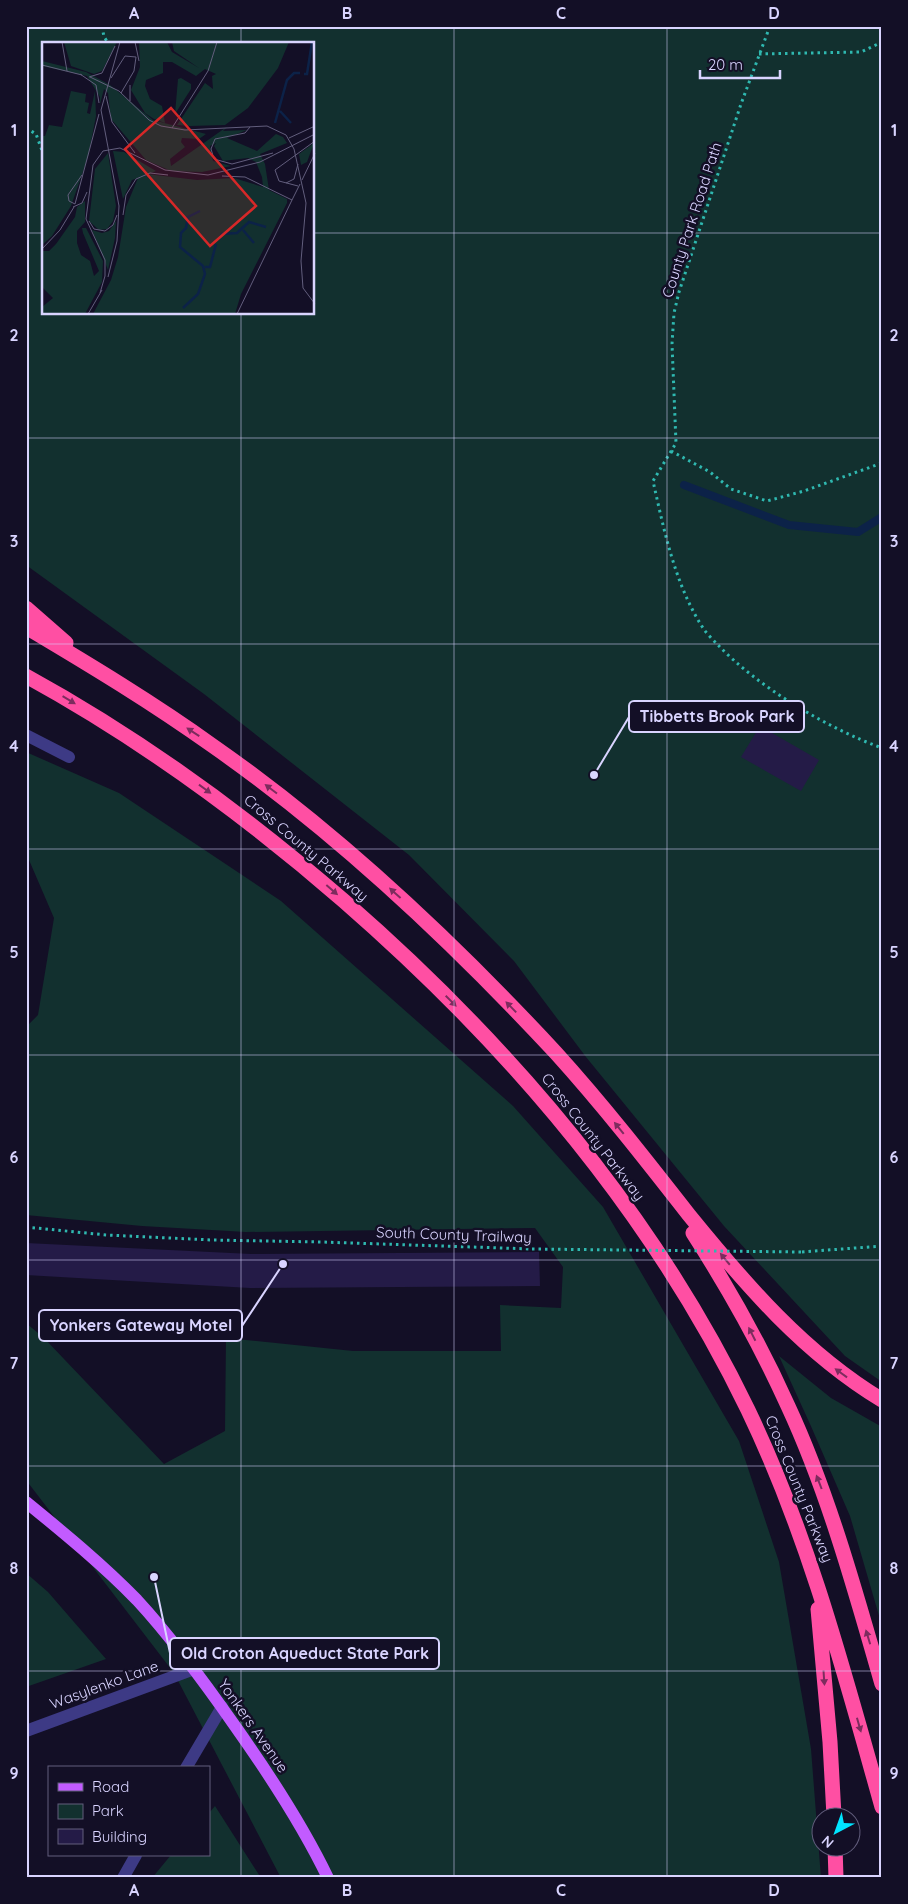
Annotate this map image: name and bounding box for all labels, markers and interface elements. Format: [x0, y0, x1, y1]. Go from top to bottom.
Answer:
text: A [129, 3, 140, 23]
text: B [342, 3, 352, 23]
text: C [556, 3, 566, 23]
text: D [768, 3, 780, 23]
inset map [42, 42, 315, 315]
scale bar [700, 48, 780, 80]
text: 20 m [708, 55, 743, 74]
text: 1 [11, 120, 17, 140]
text: 1 [891, 120, 897, 140]
street label: County Park Road Path [657, 140, 726, 300]
text: 2 [9, 325, 19, 345]
text: 2 [889, 325, 899, 345]
text: 3 [10, 531, 18, 551]
text: 3 [890, 531, 898, 551]
one-way arrow [62, 696, 75, 705]
callout: Tibbetts Brook Park [629, 701, 804, 732]
text: Tibbetts Brook Park [639, 706, 795, 726]
one-way arrow [186, 727, 200, 737]
text: 4 [9, 736, 19, 756]
text: 4 [889, 736, 899, 756]
one-way arrow [265, 783, 278, 794]
one-way arrow [198, 784, 212, 794]
street label: Cross County Parkway [240, 790, 373, 905]
one-way arrow [325, 885, 338, 896]
one-way arrow [390, 887, 402, 899]
text: 5 [9, 942, 19, 962]
text: 5 [889, 942, 899, 962]
one-way arrow [445, 995, 457, 1007]
one-way arrow [505, 1001, 517, 1013]
street label: Cross County Parkway [538, 1069, 649, 1204]
one-way arrow [614, 1122, 625, 1135]
text: 6 [10, 1147, 19, 1167]
text: 6 [890, 1147, 899, 1167]
street label: South County Trailway [376, 1222, 532, 1247]
one-way arrow [720, 1253, 731, 1266]
callout: Yonkers Gateway Motel [39, 1310, 242, 1341]
text: Yonkers Gateway Motel [50, 1315, 232, 1335]
one-way arrow [748, 1327, 756, 1341]
text: 7 [10, 1353, 19, 1373]
text: 7 [890, 1353, 899, 1373]
one-way arrow [835, 1367, 848, 1378]
street label: Cross County Parkway [761, 1412, 838, 1565]
one-way arrow [815, 1475, 822, 1490]
text: 8 [10, 1558, 19, 1578]
text: 8 [890, 1558, 899, 1578]
one-way arrow [864, 1629, 872, 1644]
callout: Old Croton Aqueduct State Park [170, 1638, 439, 1669]
text: Old Croton Aqueduct State Park [181, 1643, 429, 1663]
street label: Wasylenko Lane [47, 1656, 161, 1713]
one-way arrow [820, 1671, 828, 1687]
street label: Yonkers Avenue [214, 1675, 293, 1776]
one-way arrow [855, 1718, 863, 1733]
text: 9 [9, 1763, 19, 1783]
text: 9 [889, 1763, 899, 1783]
legend [48, 1766, 210, 1856]
text: Road [92, 1777, 129, 1796]
text: Park [92, 1801, 124, 1820]
north arrow [810, 1806, 860, 1856]
text: Building [92, 1827, 147, 1846]
text: N [818, 1832, 837, 1852]
text: A [129, 1880, 140, 1900]
text: B [342, 1880, 352, 1900]
text: C [556, 1880, 566, 1900]
text: D [768, 1880, 780, 1900]

